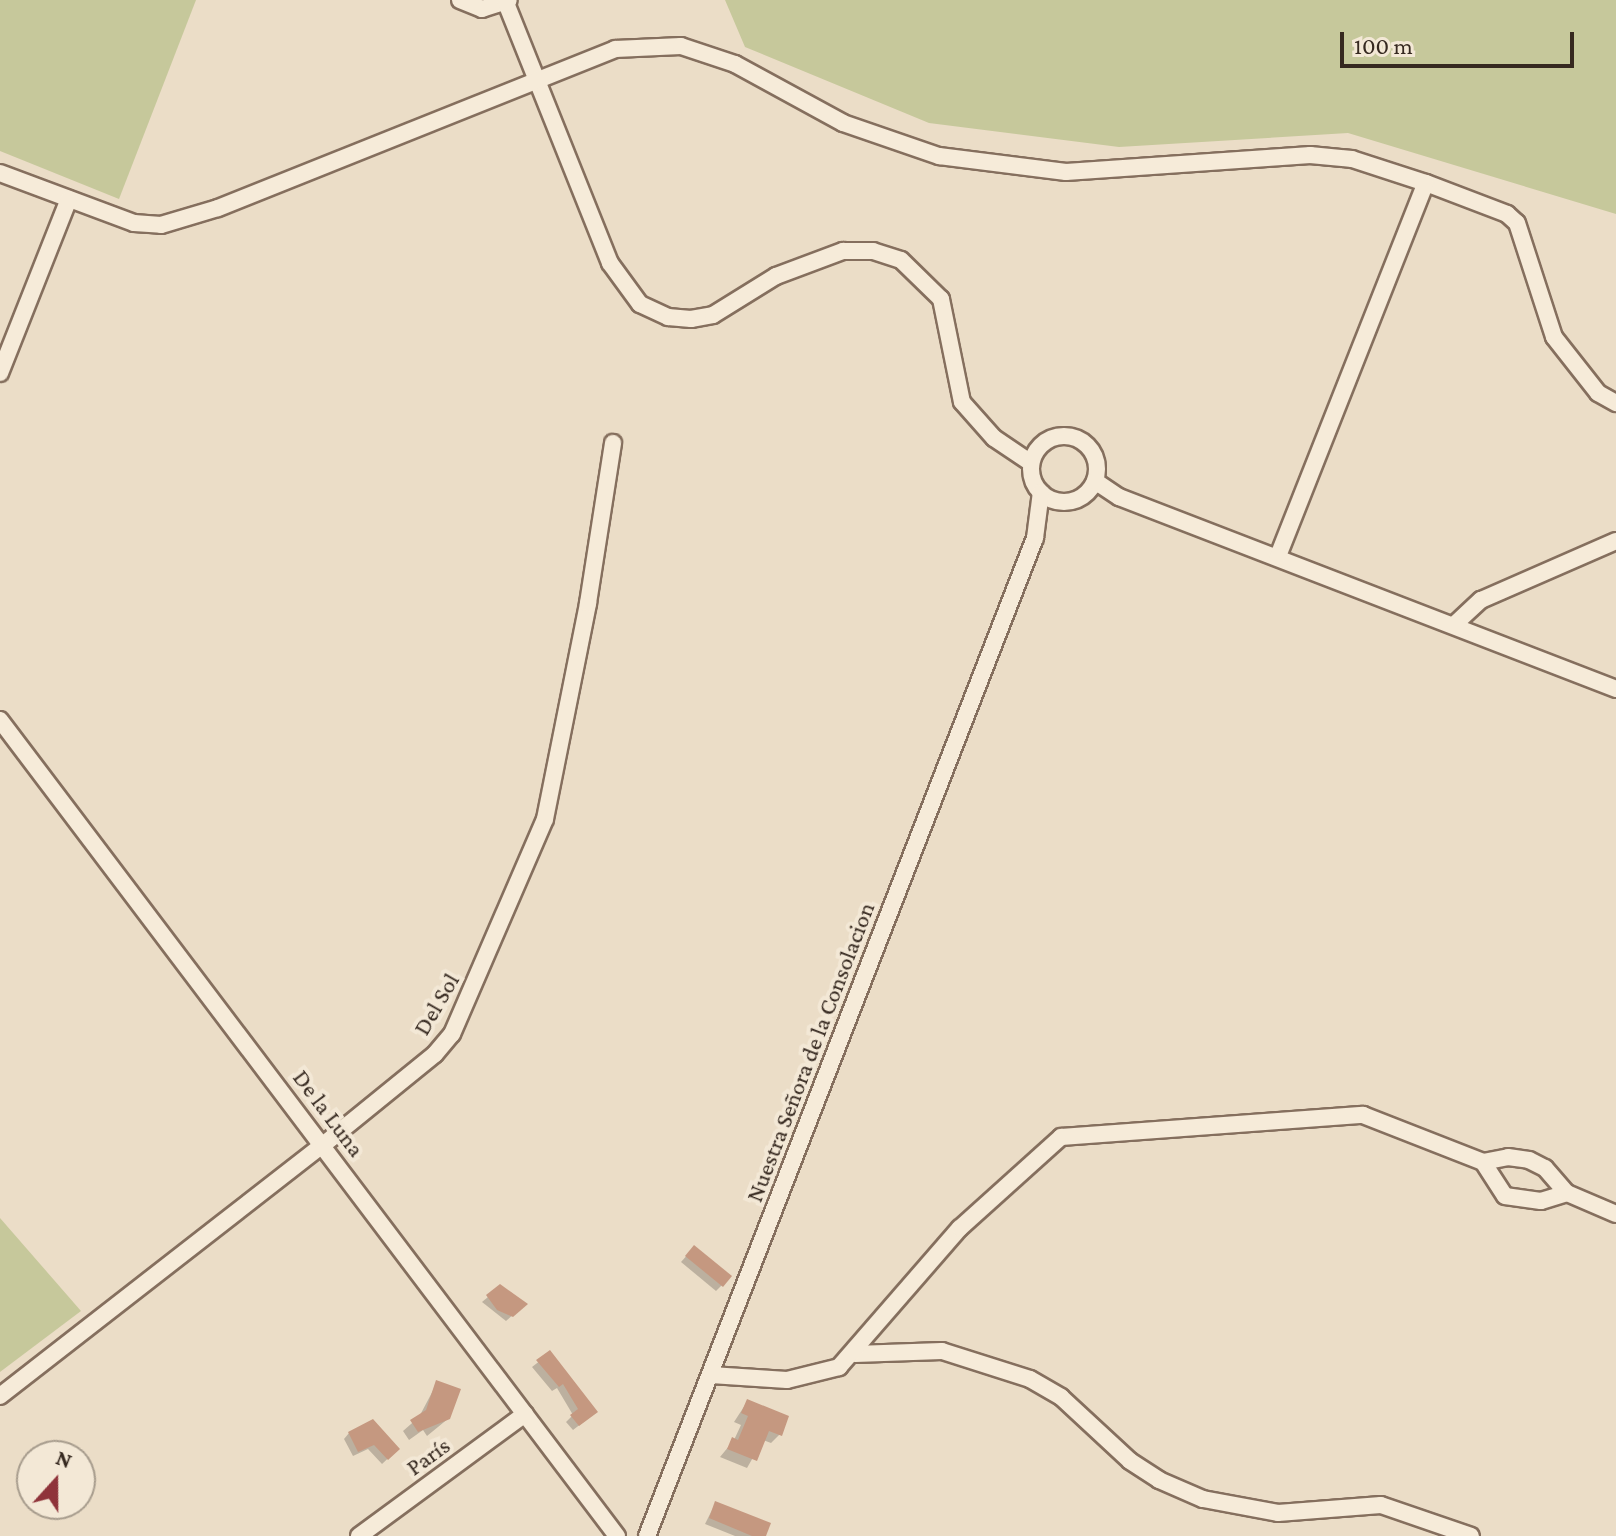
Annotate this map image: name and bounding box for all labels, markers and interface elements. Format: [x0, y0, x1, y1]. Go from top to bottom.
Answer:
scale bar [1344, 16, 1578, 66]
text: 100 m [1354, 32, 1413, 59]
street label: Nuestra Señora de la Consolacion [739, 898, 881, 1206]
street label: Del Sol [407, 968, 465, 1040]
street label: De la Luna [287, 1064, 371, 1162]
street label: París [401, 1431, 455, 1481]
north arrow [16, 1440, 96, 1520]
text: N [53, 1445, 76, 1473]

